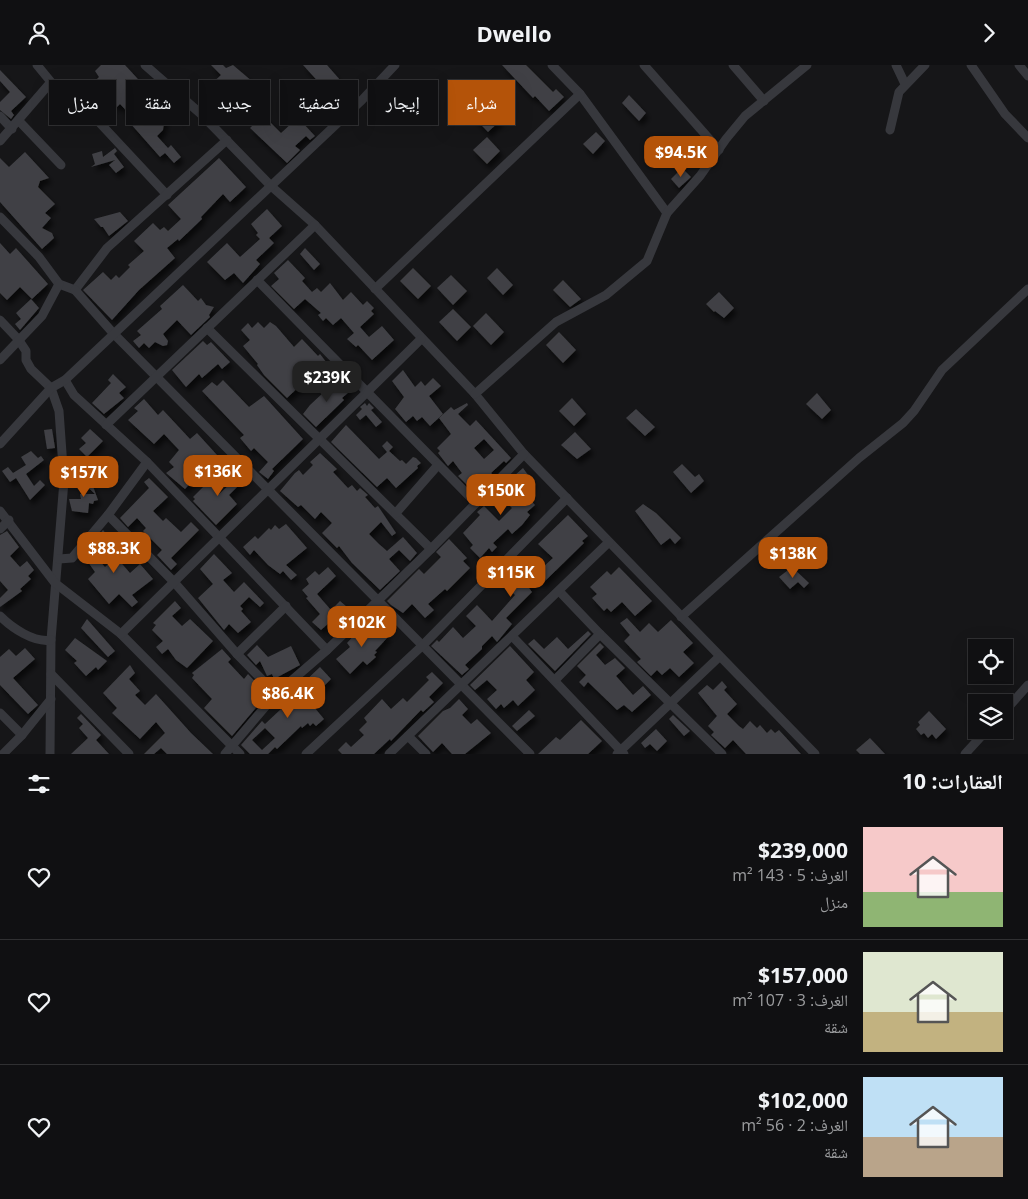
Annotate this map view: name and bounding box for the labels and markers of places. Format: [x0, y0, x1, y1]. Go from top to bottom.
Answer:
pin: $94.5K [640, 135, 722, 178]
pin: $239K [292, 361, 362, 403]
pin: $157K [49, 455, 119, 498]
pin: $136K [183, 455, 253, 497]
pin: $150K [466, 473, 536, 516]
pin: $88.3K [73, 531, 155, 574]
pin: $138K [758, 537, 828, 579]
pin: $115K [476, 555, 546, 598]
pin: $102K [327, 605, 397, 648]
pin: $86.4K [247, 677, 329, 719]

